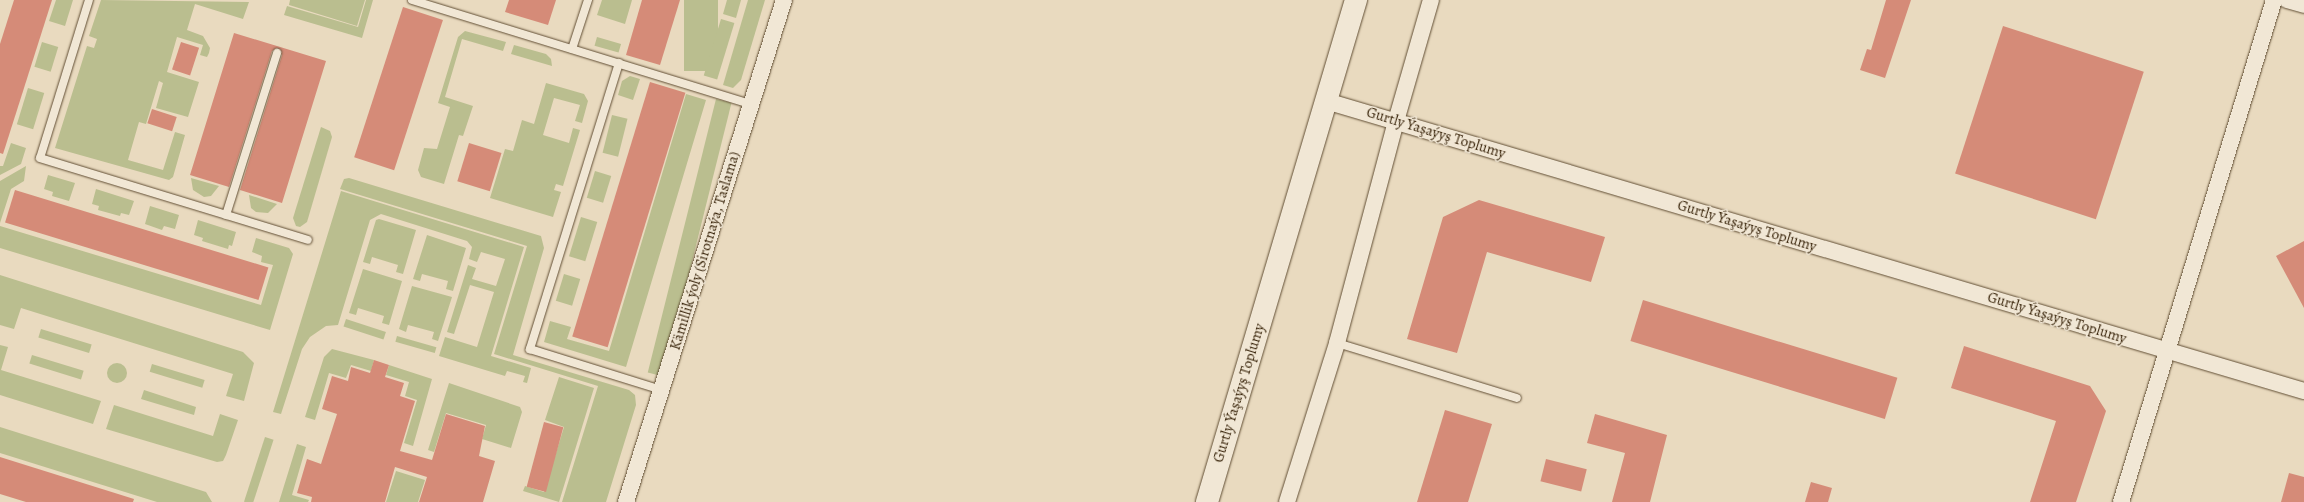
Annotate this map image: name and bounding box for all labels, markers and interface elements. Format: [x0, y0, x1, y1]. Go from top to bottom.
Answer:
street label: Gurtly Ýaşaýyş Toplumy [1364, 103, 1508, 163]
street label: Kämillik ýoly (Sirotnaýa, Taslama) [666, 149, 744, 353]
street label: Gurtly Ýaşaýyş Toplumy [1675, 196, 1819, 256]
street label: Gurtly Ýaşaýyş Toplumy [1985, 288, 2129, 348]
street label: Gurtly Ýaşaýyş Toplumy [1209, 321, 1269, 465]

